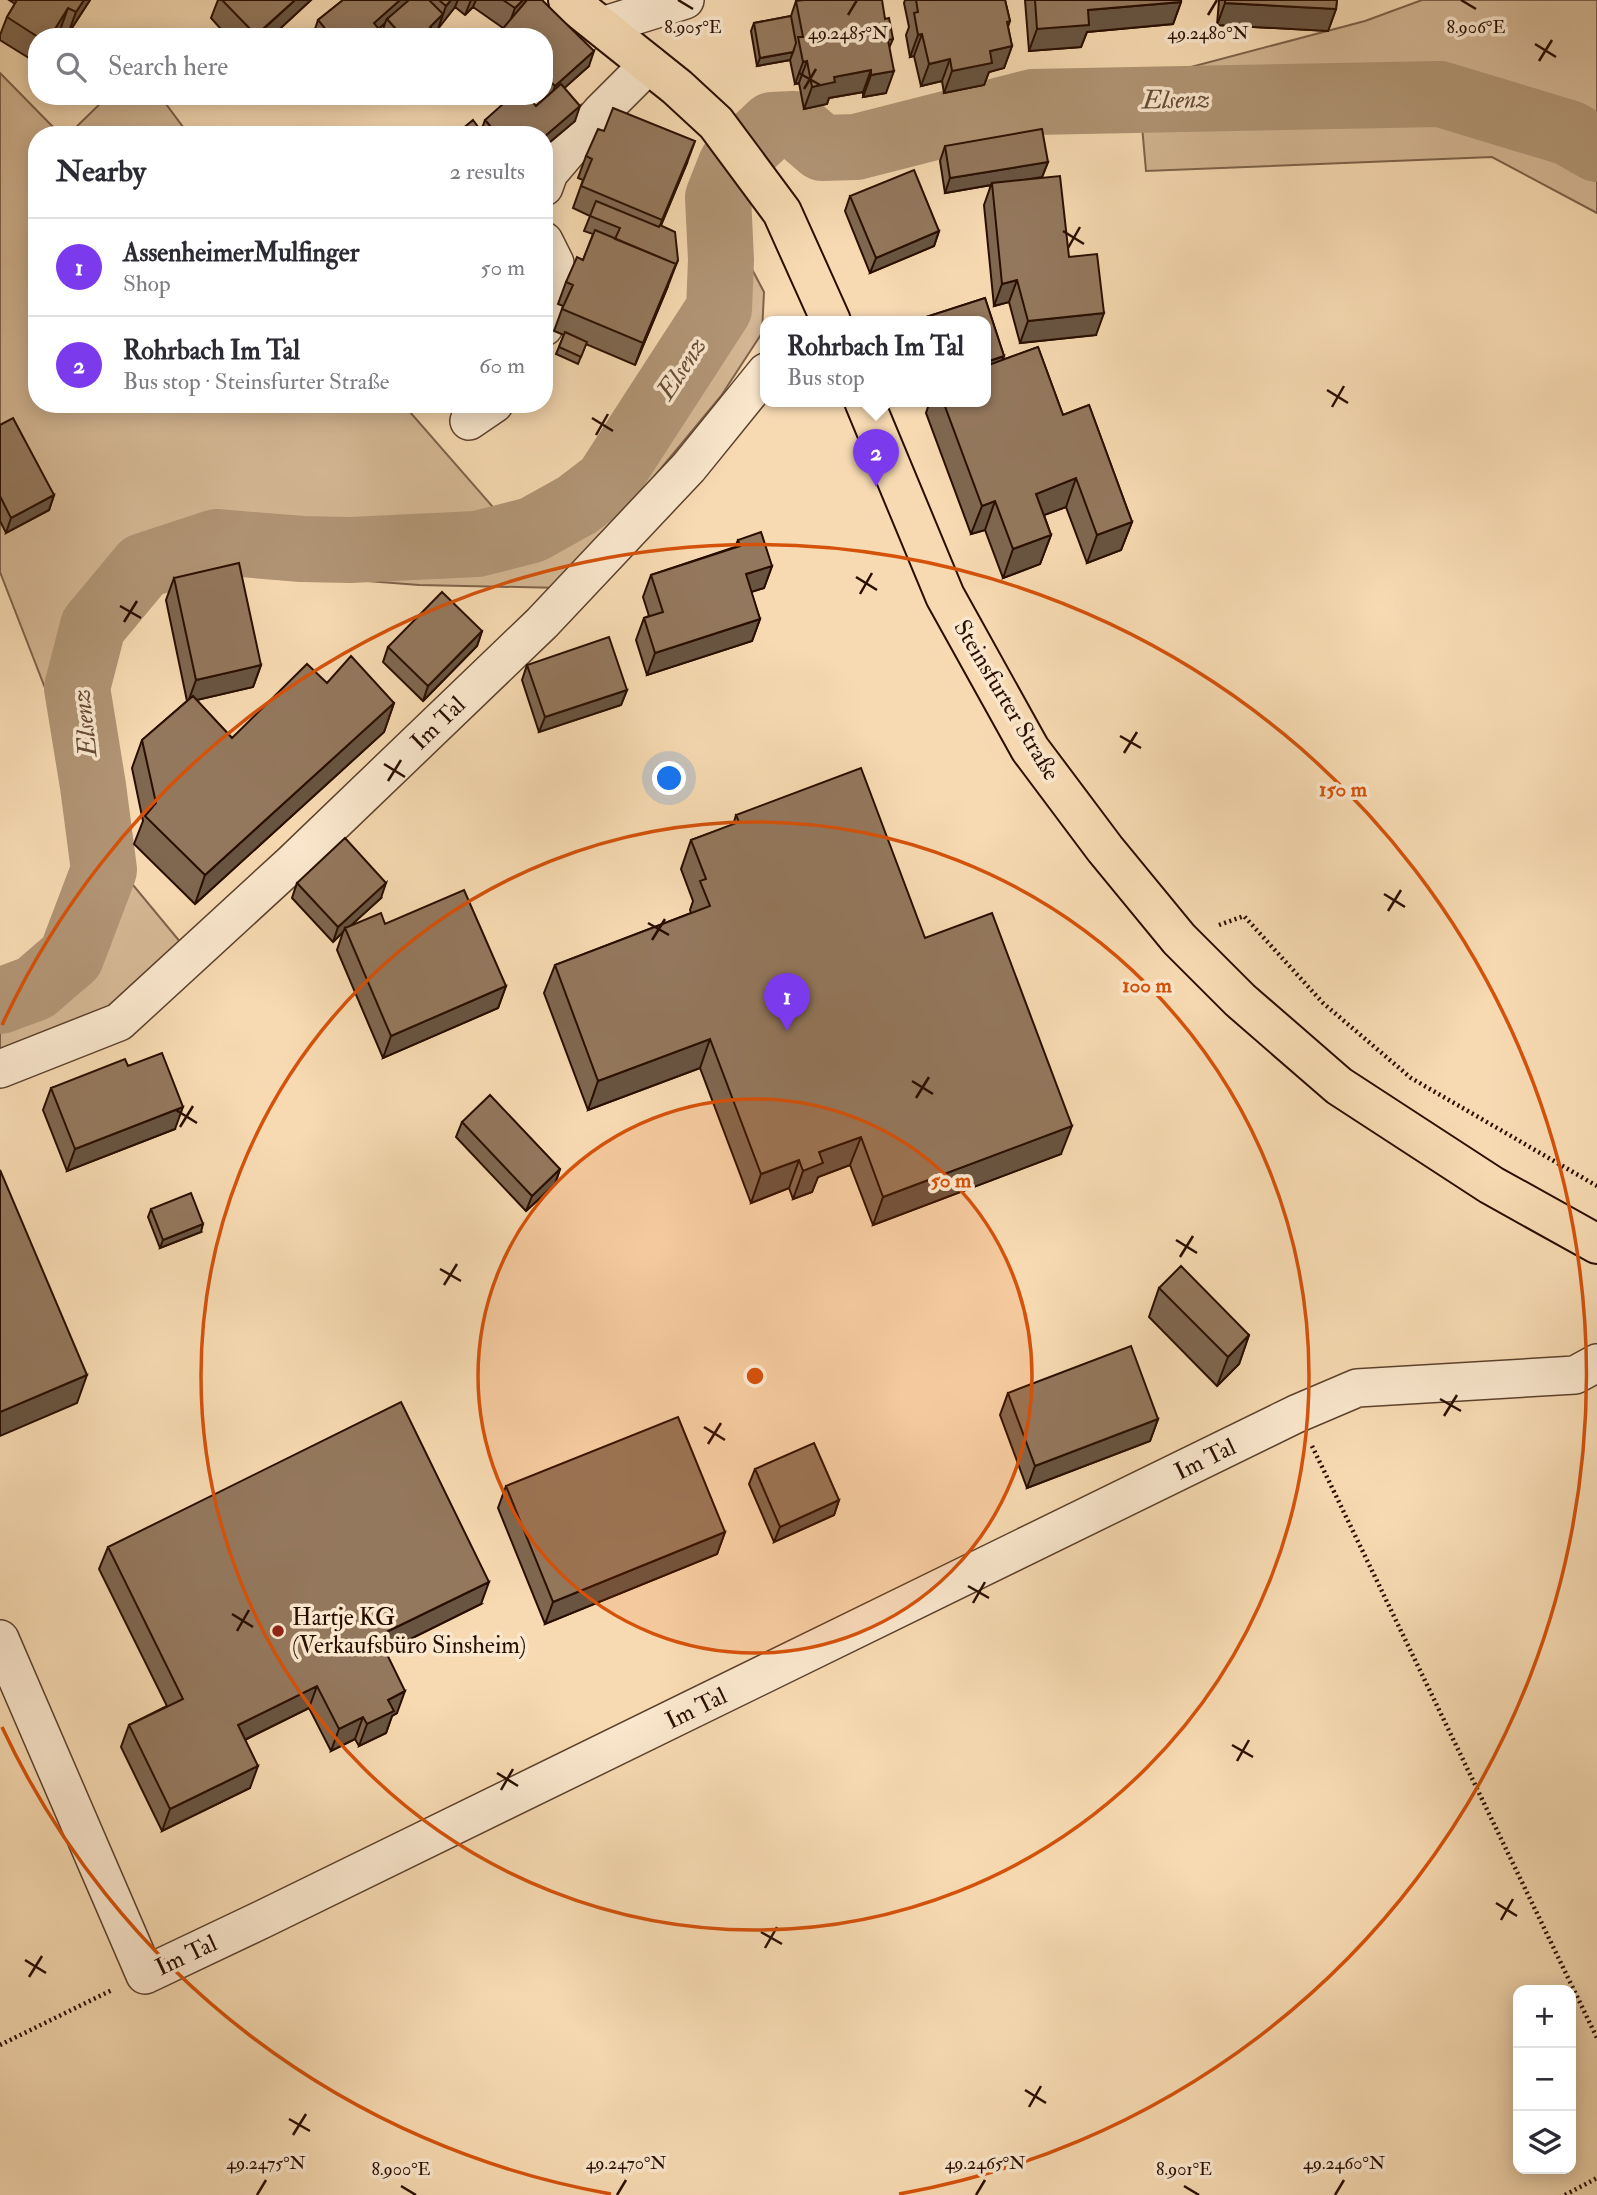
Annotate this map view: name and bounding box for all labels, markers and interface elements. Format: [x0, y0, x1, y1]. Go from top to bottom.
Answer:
text: 8.905°E [664, 16, 722, 39]
text: 8.906°E [1447, 16, 1505, 39]
text: 49.2485°N [808, 22, 888, 45]
text: 49.2480°N [1167, 22, 1249, 45]
search box [28, 28, 553, 105]
icon: search [52, 48, 90, 86]
text: Search here [108, 51, 228, 83]
water label: Elsenz [1140, 83, 1210, 117]
text: Nearby [56, 153, 146, 190]
text: 2 results [450, 157, 525, 186]
text: AssenheimerMulfinger [123, 237, 359, 269]
text: 1 [75, 253, 83, 282]
text: 50 m [481, 253, 525, 282]
text: Shop [123, 269, 171, 298]
popup [760, 316, 991, 407]
water label: Elsenz [649, 331, 714, 407]
text: Rohrbach Im Tal [787, 331, 964, 363]
text: Rohrbach Im Tal [123, 335, 300, 367]
text: 2 [73, 351, 85, 380]
text: 60 m [479, 351, 525, 380]
text: Bus stop [787, 363, 865, 392]
text: Bus stop · Steinsfurter Straße [123, 367, 389, 396]
pin: 2 [853, 429, 899, 487]
street label: Steinsfurter Straße [946, 614, 1067, 786]
water label: Elsenz [66, 688, 105, 760]
street label: Im Tal [404, 690, 472, 757]
your location [652, 761, 686, 795]
text: 150 m [1319, 776, 1368, 803]
text: 100 m [1122, 972, 1173, 999]
pin: 1 [764, 973, 810, 1031]
text: 50 m [931, 1167, 972, 1194]
centre of rings [743, 1364, 767, 1388]
street label: Im Tal [1169, 1431, 1241, 1488]
place label: Hartje KG (Verkaufsbüro Sinsheim) [292, 1602, 526, 1661]
marker: Hartje KG (Verkaufsbüro Sinsheim) [270, 1623, 286, 1639]
street label: Im Tal [660, 1680, 732, 1737]
street label: Im Tal [150, 1928, 222, 1983]
map controls [1513, 1985, 1576, 2174]
button: + [1513, 1985, 1576, 2048]
button: − [1513, 2048, 1576, 2111]
button: layers [1513, 2111, 1576, 2174]
text: 49.2475°N [226, 2152, 306, 2175]
text: 49.2470°N [586, 2152, 666, 2175]
text: 49.2465°N [945, 2152, 1025, 2175]
text: 49.2460°N [1303, 2152, 1385, 2175]
text: 8.900°E [372, 2158, 430, 2181]
text: 8.901°E [1156, 2158, 1212, 2181]

